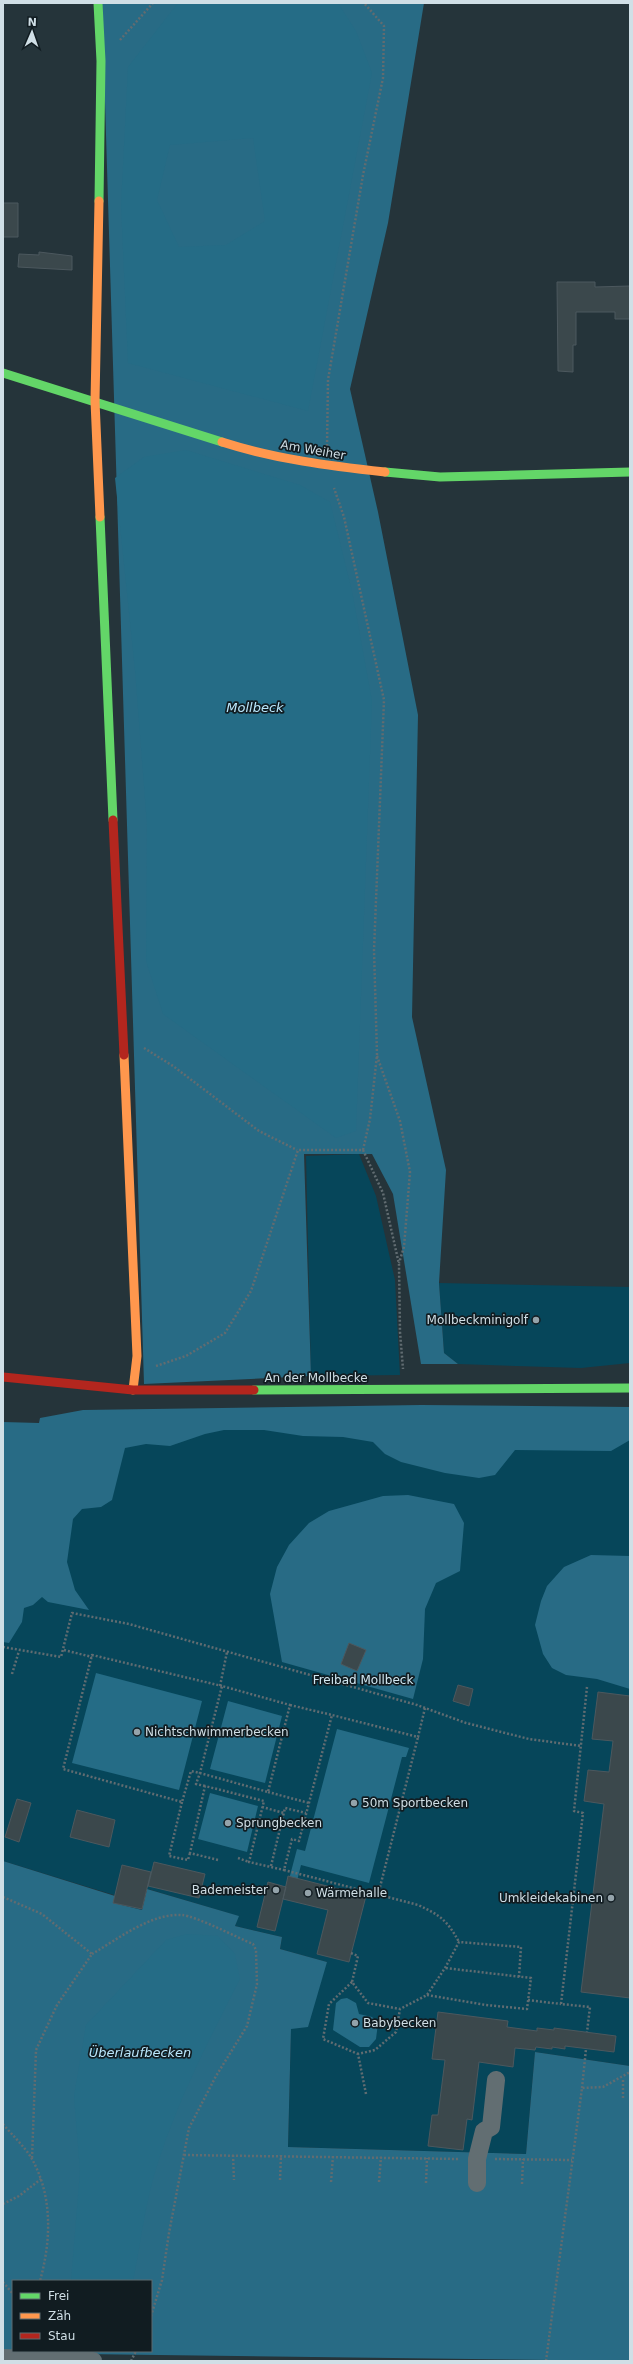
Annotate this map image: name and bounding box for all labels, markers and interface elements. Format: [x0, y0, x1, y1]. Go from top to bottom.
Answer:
north arrow [12, 12, 52, 52]
text: N [27, 16, 37, 29]
street label: Am Weiher [280, 437, 347, 463]
water label: Mollbeck [226, 700, 284, 715]
place label: Mollbeckminigolf [427, 1313, 529, 1327]
marker: Mollbeckminigolf [531, 1315, 541, 1325]
street label: An der Mollbecke [264, 1371, 368, 1385]
park label: Freibad Mollbeck [313, 1673, 413, 1687]
place label: Nichtschwimmerbecken [145, 1725, 289, 1739]
marker: Nichtschwimmerbecken [132, 1727, 142, 1737]
place label: 50m Sportbecken [362, 1796, 468, 1810]
marker: 50m Sportbecken [349, 1798, 359, 1808]
place label: Sprungbecken [236, 1816, 322, 1830]
marker: Sprungbecken [223, 1818, 233, 1828]
place label: Bademeister [192, 1883, 268, 1897]
marker: Bademeister [271, 1885, 281, 1895]
place label: Wärmehalle [316, 1886, 387, 1900]
marker: Wärmehalle [303, 1888, 313, 1898]
place label: Umkleidekabinen [499, 1891, 603, 1905]
marker: Umkleidekabinen [606, 1893, 616, 1903]
place label: Babybecken [363, 2016, 436, 2030]
marker: Babybecken [350, 2018, 360, 2028]
water label: Überlaufbecken [89, 2044, 191, 2060]
legend [12, 2280, 152, 2352]
text: Frei [48, 2289, 69, 2303]
text: Zäh [48, 2309, 71, 2323]
text: Stau [48, 2329, 75, 2343]

